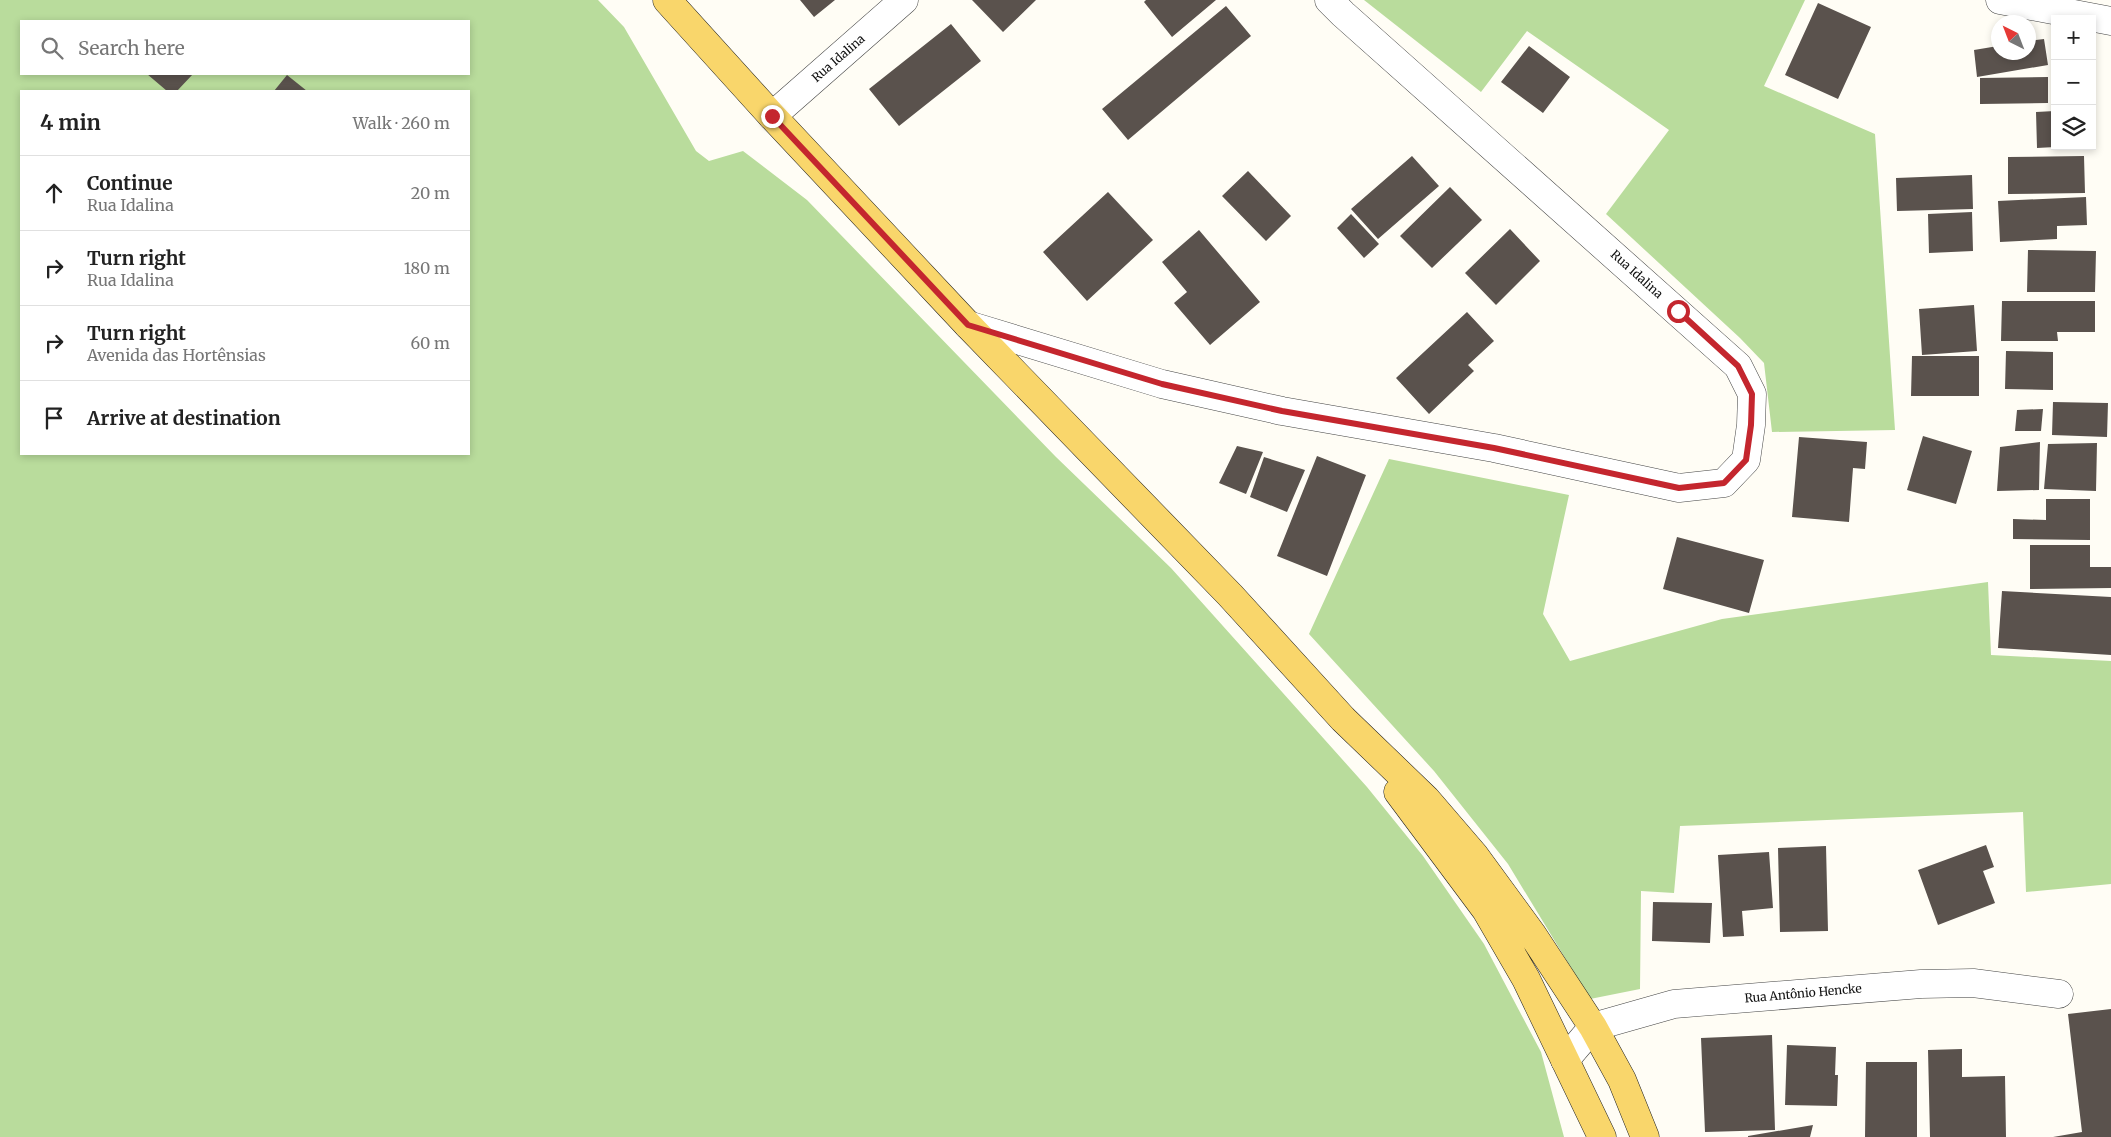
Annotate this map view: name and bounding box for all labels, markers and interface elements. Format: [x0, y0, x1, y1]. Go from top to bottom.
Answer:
north arrow [1991, 15, 2036, 60]
map controls [2051, 15, 2096, 150]
button: + [2051, 15, 2096, 60]
search box [20, 20, 470, 75]
street label: Rua Idalina [809, 31, 868, 85]
icon: search [38, 34, 66, 62]
text: Search here [78, 36, 185, 60]
button: − [2051, 60, 2096, 105]
route end [761, 105, 784, 128]
button: layers [2051, 105, 2096, 150]
text: 4 min [40, 109, 101, 136]
text: Walk · 260 m [353, 113, 450, 133]
text: Continue [87, 171, 173, 195]
icon: ahead [40, 179, 68, 207]
text: 20 m [411, 183, 450, 203]
text: Rua Idalina [87, 195, 174, 215]
text: Turn right [87, 246, 186, 270]
street label: Rua Idalina [1608, 247, 1667, 302]
icon: right [40, 254, 68, 282]
text: 180 m [404, 258, 450, 278]
text: Rua Idalina [87, 270, 174, 290]
route start [1667, 300, 1690, 323]
text: Turn right [87, 321, 186, 345]
icon: right [40, 329, 68, 357]
text: 60 m [410, 333, 450, 353]
text: Avenida das Hortênsias [87, 345, 266, 365]
icon: arrive [40, 404, 68, 432]
text: Arrive at destination [87, 406, 281, 430]
street label: Rua Antônio Hencke [1744, 980, 1862, 1006]

